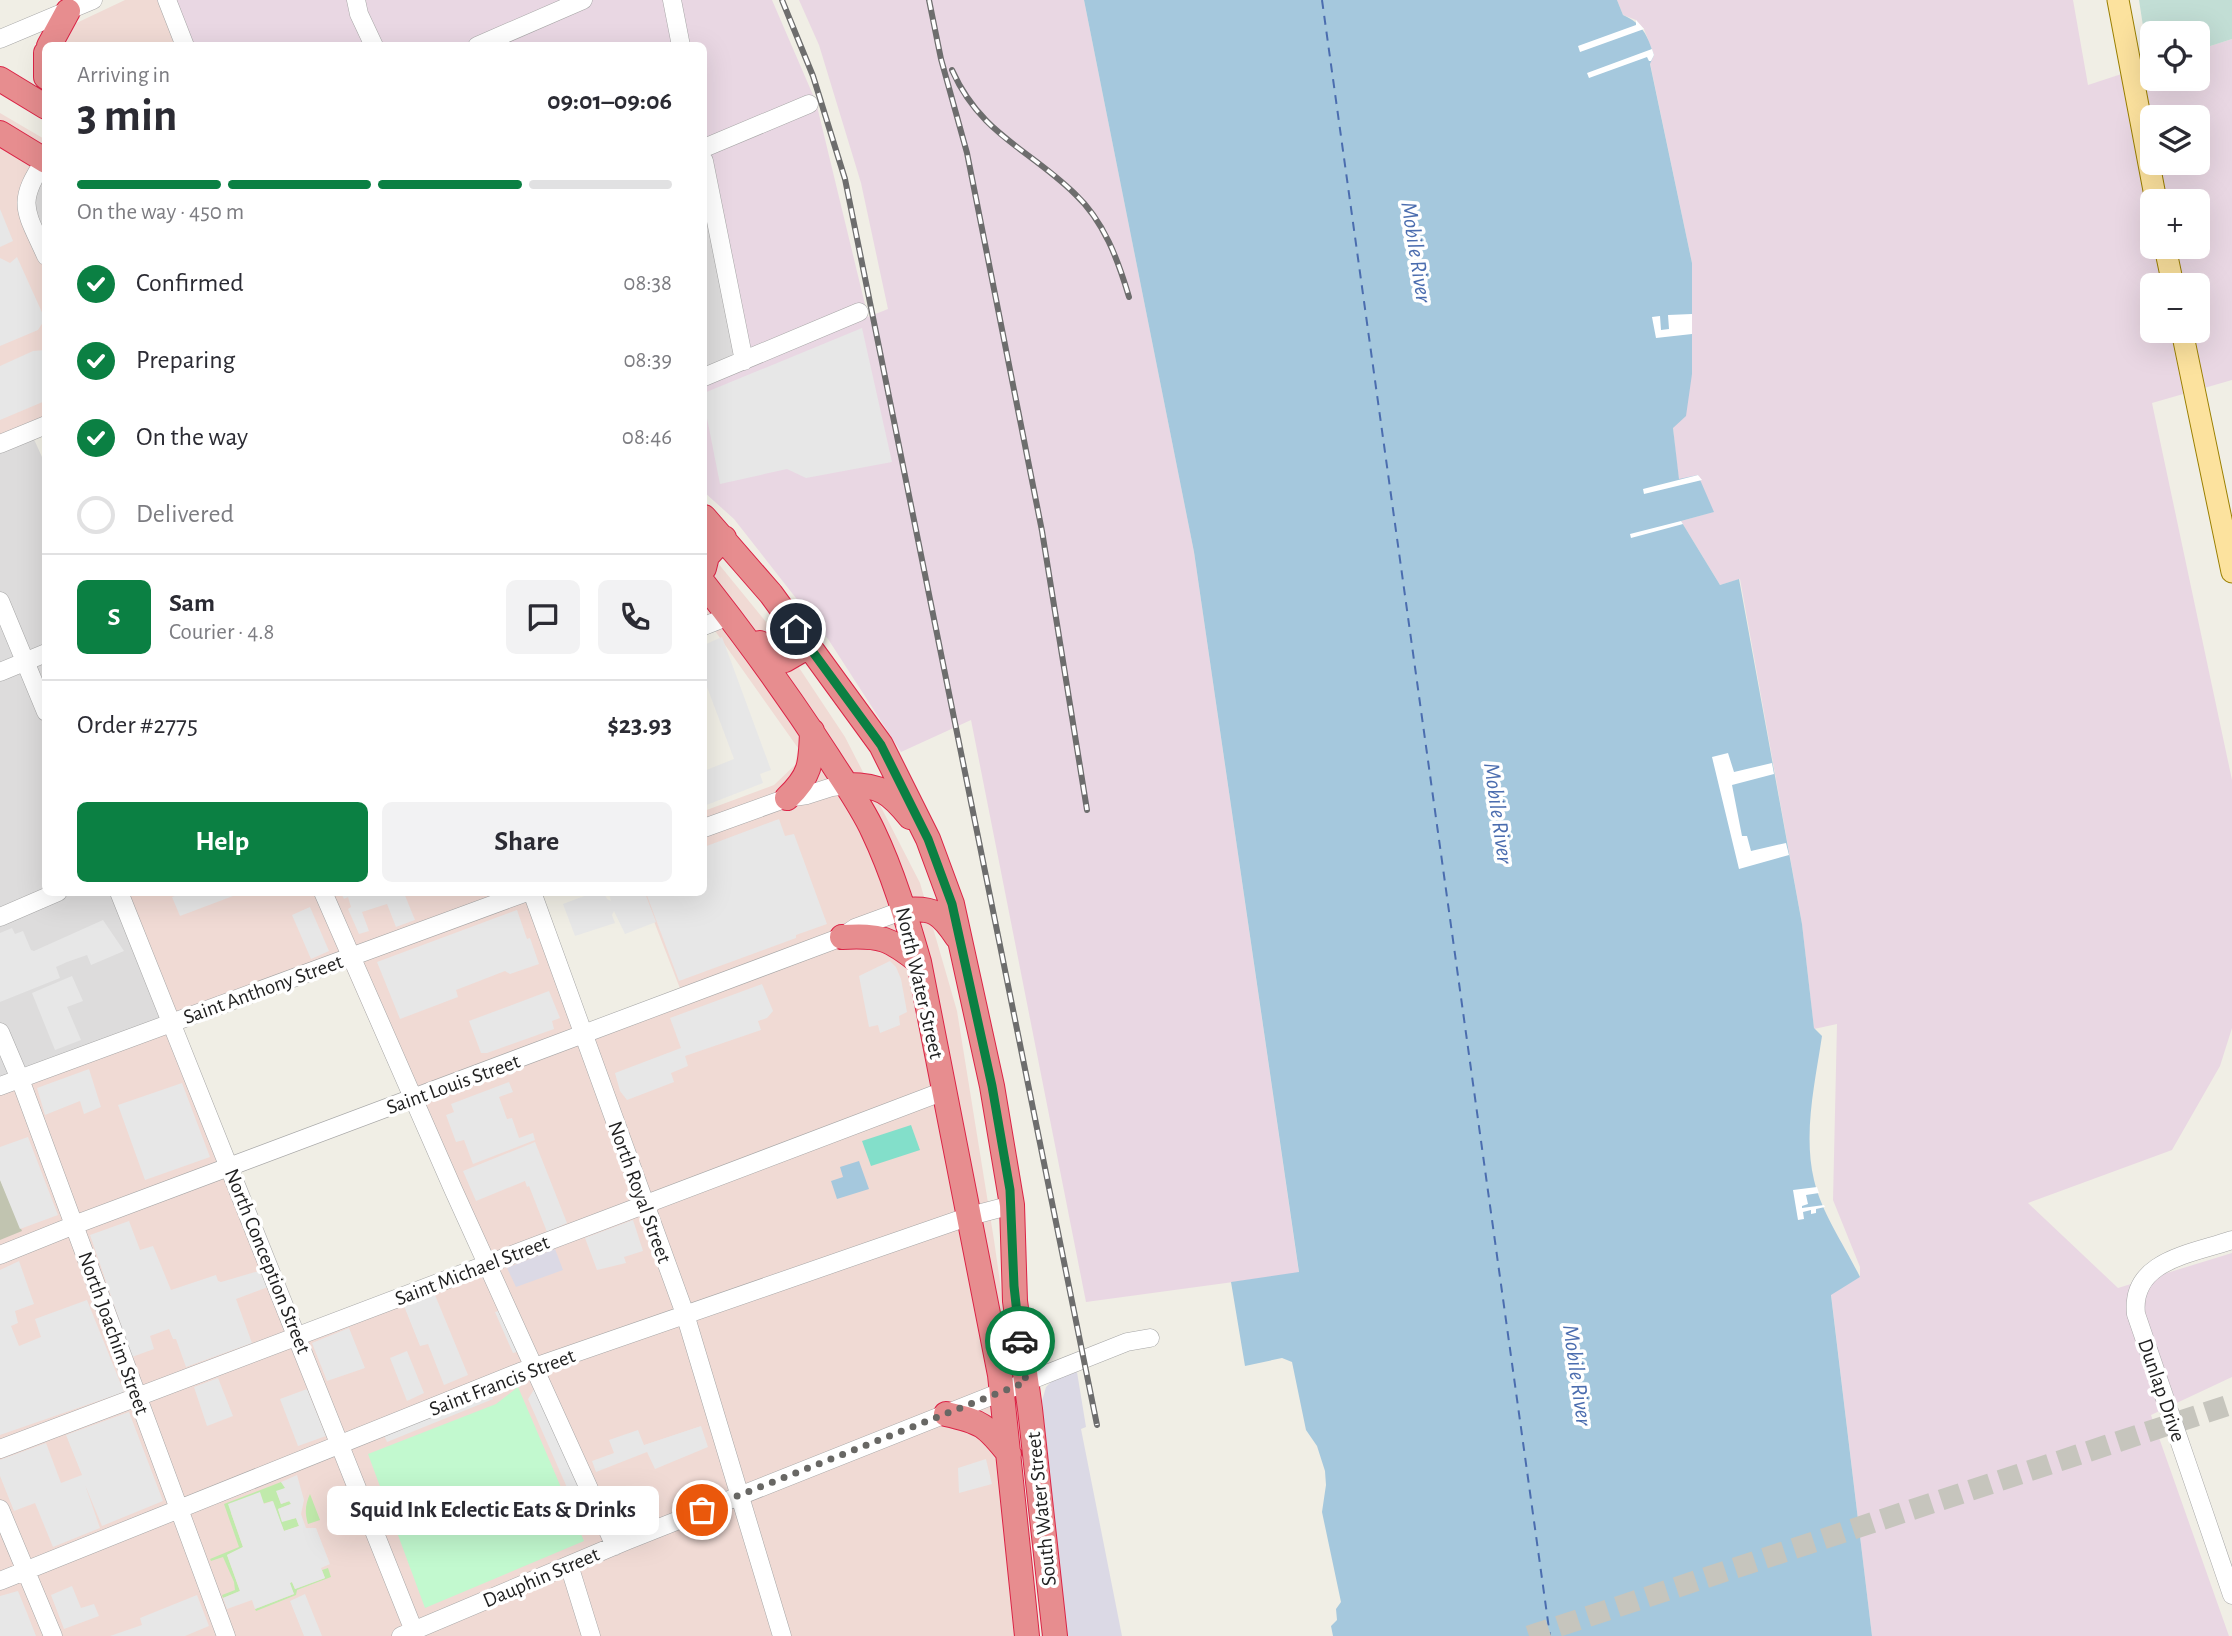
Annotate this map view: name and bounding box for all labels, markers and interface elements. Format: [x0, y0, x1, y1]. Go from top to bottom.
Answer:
map controls [2140, 21, 2210, 343]
button: locate [2140, 21, 2210, 91]
text: Arriving in [77, 64, 170, 87]
text: 09:01–09:06 [547, 88, 672, 114]
text: 3 min [77, 93, 177, 139]
button: layers [2140, 105, 2210, 175]
button: + [2140, 189, 2210, 259]
water label: Mobile River [1396, 200, 1435, 305]
text: On the way · 450 m [77, 201, 244, 224]
icon: check [77, 265, 115, 303]
text: Confirmed [136, 270, 244, 296]
text: 08:38 [623, 272, 672, 295]
button: − [2140, 273, 2210, 343]
icon: check [77, 342, 115, 380]
text: Preparing [136, 347, 235, 373]
text: 08:39 [623, 349, 672, 372]
icon: check [77, 419, 115, 457]
text: On the way [136, 424, 248, 450]
text: 08:46 [622, 426, 672, 449]
text: Delivered [136, 501, 234, 527]
button: chat [506, 580, 580, 654]
button: phone [598, 580, 672, 654]
text: Sam [169, 590, 215, 616]
pin [766, 599, 826, 659]
text: S [108, 604, 120, 630]
icon: home [777, 610, 815, 648]
text: Courier · 4.8 [169, 621, 274, 644]
text: Order #2775 [77, 712, 198, 738]
text: $23.93 [607, 712, 672, 738]
water label: Mobile River [1479, 761, 1516, 866]
button: Help [77, 802, 368, 882]
button: Share [382, 802, 672, 882]
street label: North Water Street [892, 905, 947, 1061]
street label: Saint Anthony Street [181, 951, 346, 1028]
street label: Saint Louis Street [384, 1050, 523, 1118]
street label: North Royal Street [604, 1118, 675, 1266]
street label: North Conception Street [221, 1166, 314, 1357]
street label: Saint Michael Street [392, 1231, 552, 1310]
street label: North Joachim Street [74, 1249, 153, 1418]
courier [985, 1306, 1055, 1376]
icon: car [1001, 1322, 1039, 1360]
water label: Mobile River [1558, 1323, 1595, 1428]
street label: Dunlap Drive [2134, 1336, 2189, 1444]
street label: Saint Francis Street [426, 1345, 578, 1420]
street label: South Water Street [1023, 1431, 1060, 1587]
pin [672, 1480, 732, 1540]
callout: Squid Ink Eclectic Eats & Drinks [328, 1486, 660, 1534]
icon: bag [683, 1491, 721, 1529]
text: Squid Ink Eclectic Eats & Drinks [350, 1499, 636, 1522]
street label: Dauphin Street [480, 1543, 603, 1611]

